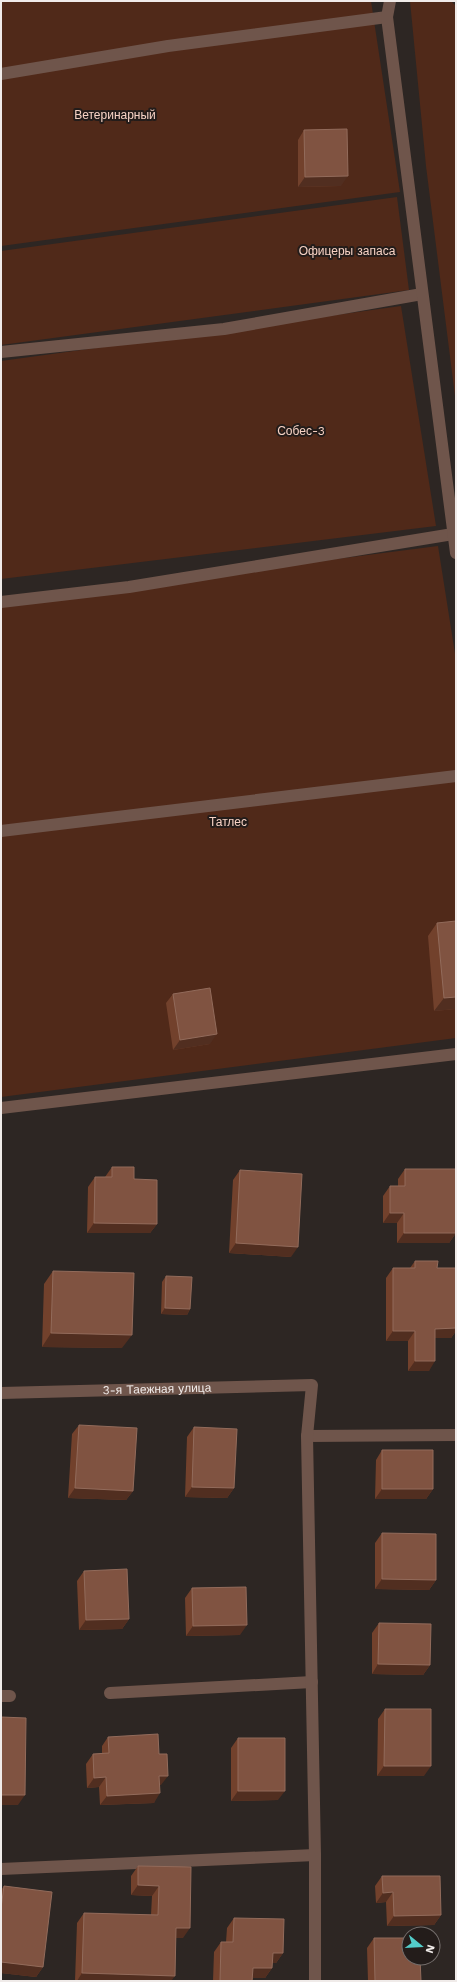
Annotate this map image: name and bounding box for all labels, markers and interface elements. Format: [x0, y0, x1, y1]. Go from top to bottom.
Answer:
park label: Ветеринарный [74, 108, 156, 122]
park label: Офицеры запаса [299, 244, 396, 258]
park label: Собес-3 [277, 424, 325, 438]
park label: Татлес [209, 815, 247, 829]
street label: 3-я Таежная улица [102, 1381, 212, 1397]
north arrow [401, 1926, 441, 1966]
text: N [423, 1943, 437, 1955]

